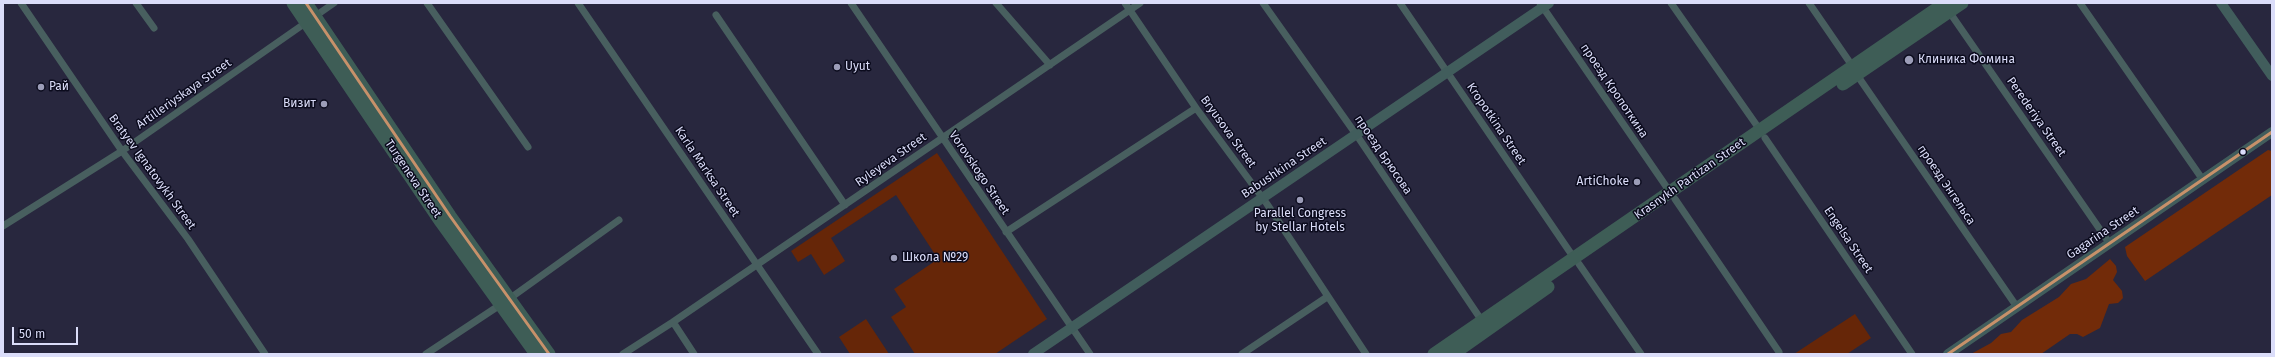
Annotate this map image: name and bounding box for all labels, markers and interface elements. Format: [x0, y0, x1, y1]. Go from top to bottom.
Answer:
street label: проезд Кропоткина [1577, 41, 1651, 141]
place label: Клиника Фомина [1918, 53, 2015, 67]
marker: Клиника Фомина [1903, 54, 1915, 66]
street label: Artilleriyskaya Street [134, 56, 234, 132]
place label: Uyut [845, 60, 870, 74]
marker: Uyut [832, 62, 842, 72]
street label: Perederiya Street [2003, 75, 2069, 159]
place label: Рай [49, 80, 69, 94]
street label: Kropotkina Street [1463, 80, 1529, 168]
marker: Рай [36, 82, 46, 92]
street label: Bryusova Street [1197, 93, 1259, 171]
place label: Визит [283, 97, 316, 111]
marker: Визит [319, 99, 329, 109]
street label: Bratyev Ignatovykh Street [105, 112, 199, 232]
street label: проезд Брюсова [1351, 113, 1415, 197]
street label: Karla Marksa Street [671, 124, 743, 220]
street label: Vorovskogo Street [946, 128, 1012, 218]
street label: Ryleyeva Street [853, 130, 929, 190]
street label: Babushkina Street [1239, 134, 1329, 202]
street label: Krasnykh Partizan Street [1632, 135, 1748, 223]
street label: Turgeneva Street [382, 137, 444, 221]
street label: проезд Энгельса [1914, 142, 1978, 228]
unlabelled marker [2238, 147, 2248, 157]
place label: ArtiChoke [1577, 175, 1629, 189]
marker: ArtiChoke [1632, 177, 1642, 187]
marker: Parallel Congress by Stellar Hotels [1295, 195, 1305, 205]
street label: Engelsa Street [1820, 204, 1876, 276]
street label: Gagarina Street [2064, 204, 2142, 262]
place label: Parallel Congress by Stellar Hotels [1254, 207, 1346, 235]
place label: Школа №29 [902, 251, 968, 265]
marker: Школа №29 [889, 253, 899, 263]
scale bar [14, 319, 80, 345]
text: 50 m [19, 327, 45, 341]

